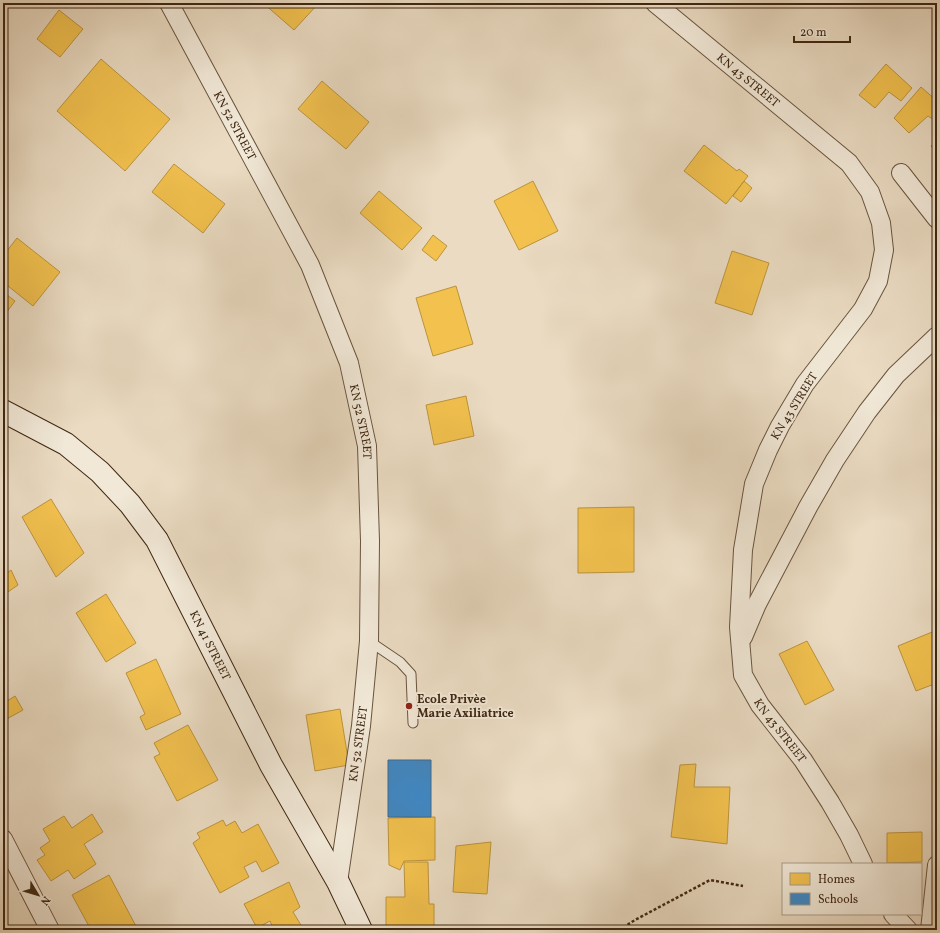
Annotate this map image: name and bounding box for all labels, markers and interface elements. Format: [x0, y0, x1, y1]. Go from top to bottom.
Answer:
scale bar [794, 18, 850, 44]
text: 20 m [800, 25, 827, 41]
street label: KN 43 STREET [713, 50, 783, 111]
street label: KN 52 STREET [209, 88, 259, 163]
street label: KN 43 STREET [768, 370, 822, 443]
street label: KN 52 STREET [345, 383, 374, 460]
street label: KN 41 STREET [185, 608, 234, 683]
place label: Ecole Privèe Marie Axiliatrice [417, 692, 514, 722]
street label: KN 43 STREET [749, 696, 809, 766]
marker: Ecole Privèe Marie Axiliatrice [404, 701, 414, 711]
street label: KN 52 STREET [346, 705, 372, 783]
legend [782, 863, 922, 915]
text: Homes [818, 872, 855, 888]
north arrow [18, 875, 58, 915]
text: N [36, 892, 53, 908]
text: Schools [818, 892, 858, 908]

